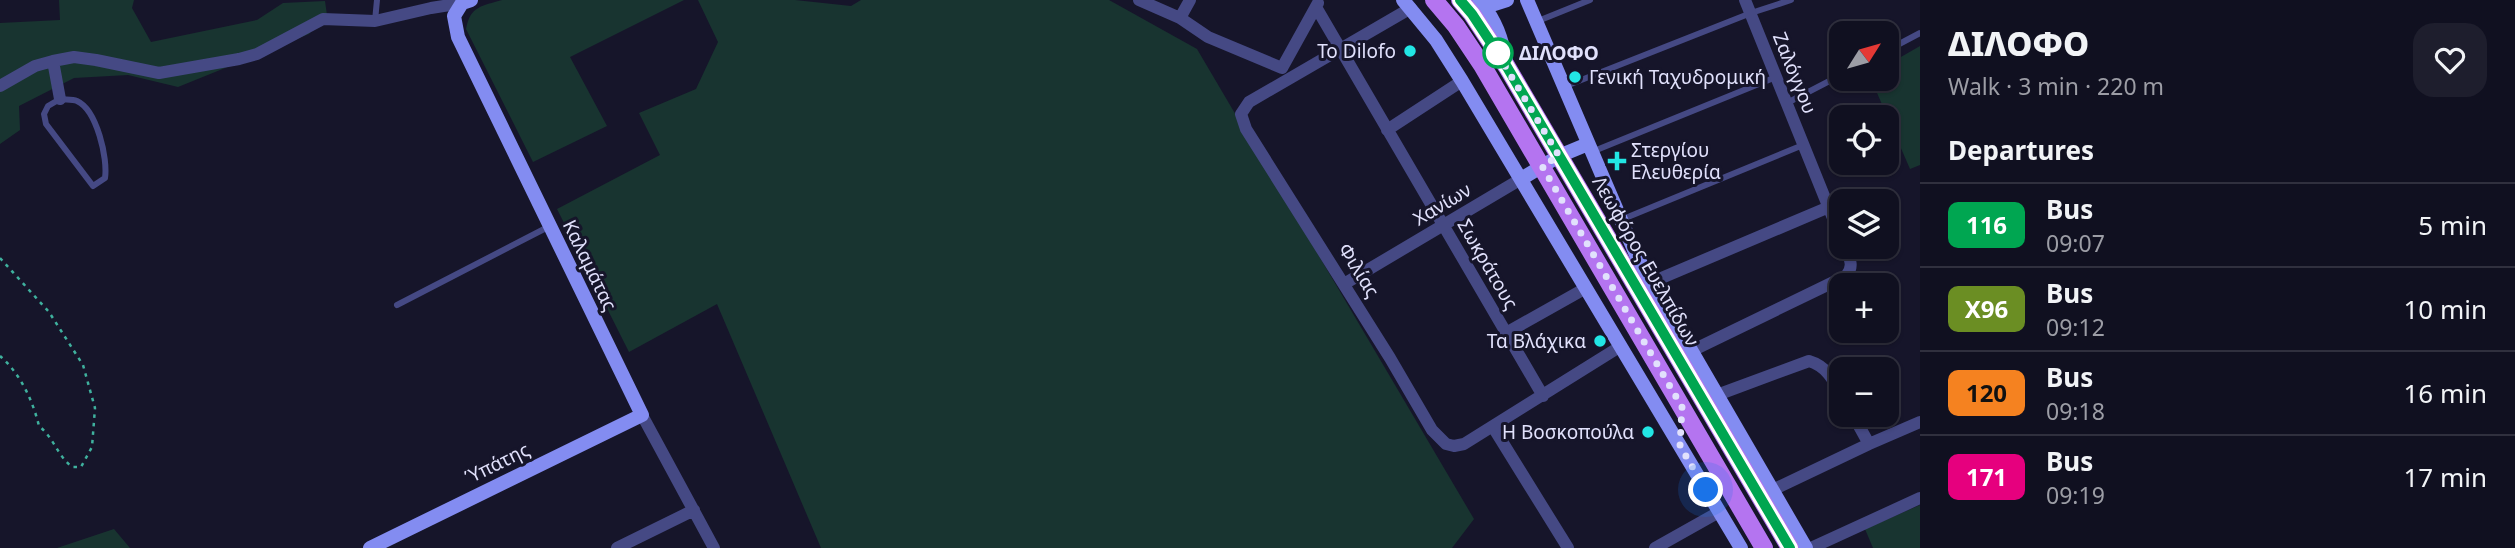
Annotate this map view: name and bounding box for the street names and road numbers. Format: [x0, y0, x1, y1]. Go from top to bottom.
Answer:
street label: Ζαλόγγου [1767, 28, 1823, 118]
street label: Λεωφόρος Ευελπίδων [1587, 171, 1705, 351]
street label: Χανίων [1408, 176, 1476, 231]
street label: Σωκράτους [1452, 214, 1524, 314]
street label: Καλαμάτας [557, 215, 623, 315]
street label: Φιλίας [1332, 238, 1386, 302]
street label: Ύπάτης [460, 436, 534, 490]

